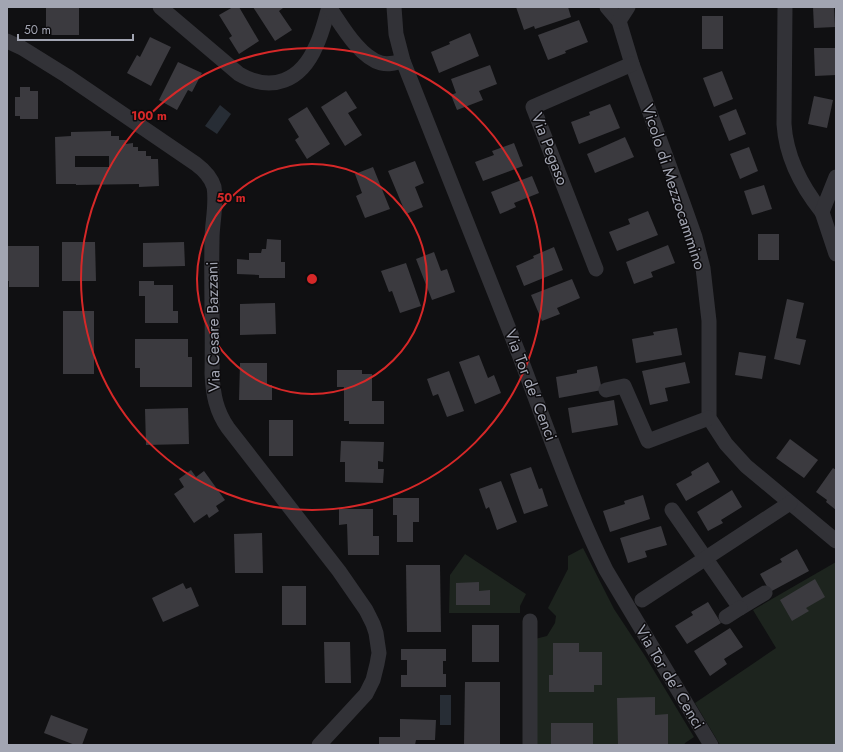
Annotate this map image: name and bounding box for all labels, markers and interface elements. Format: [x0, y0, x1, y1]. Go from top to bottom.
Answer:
scale bar [18, 16, 133, 42]
text: 50 m [24, 21, 51, 39]
street label: Vicolo di Mezzocammino [636, 101, 712, 273]
text: 100 m [131, 107, 167, 125]
street label: Via Pegaso [526, 110, 574, 189]
text: 50 m [216, 189, 246, 207]
street label: Via Cesare Bazzani [200, 261, 226, 393]
centre of rings [305, 272, 319, 286]
street label: Via Tor de' Cenci [499, 326, 563, 444]
street label: Via Tor de' Cenci [630, 621, 710, 733]

